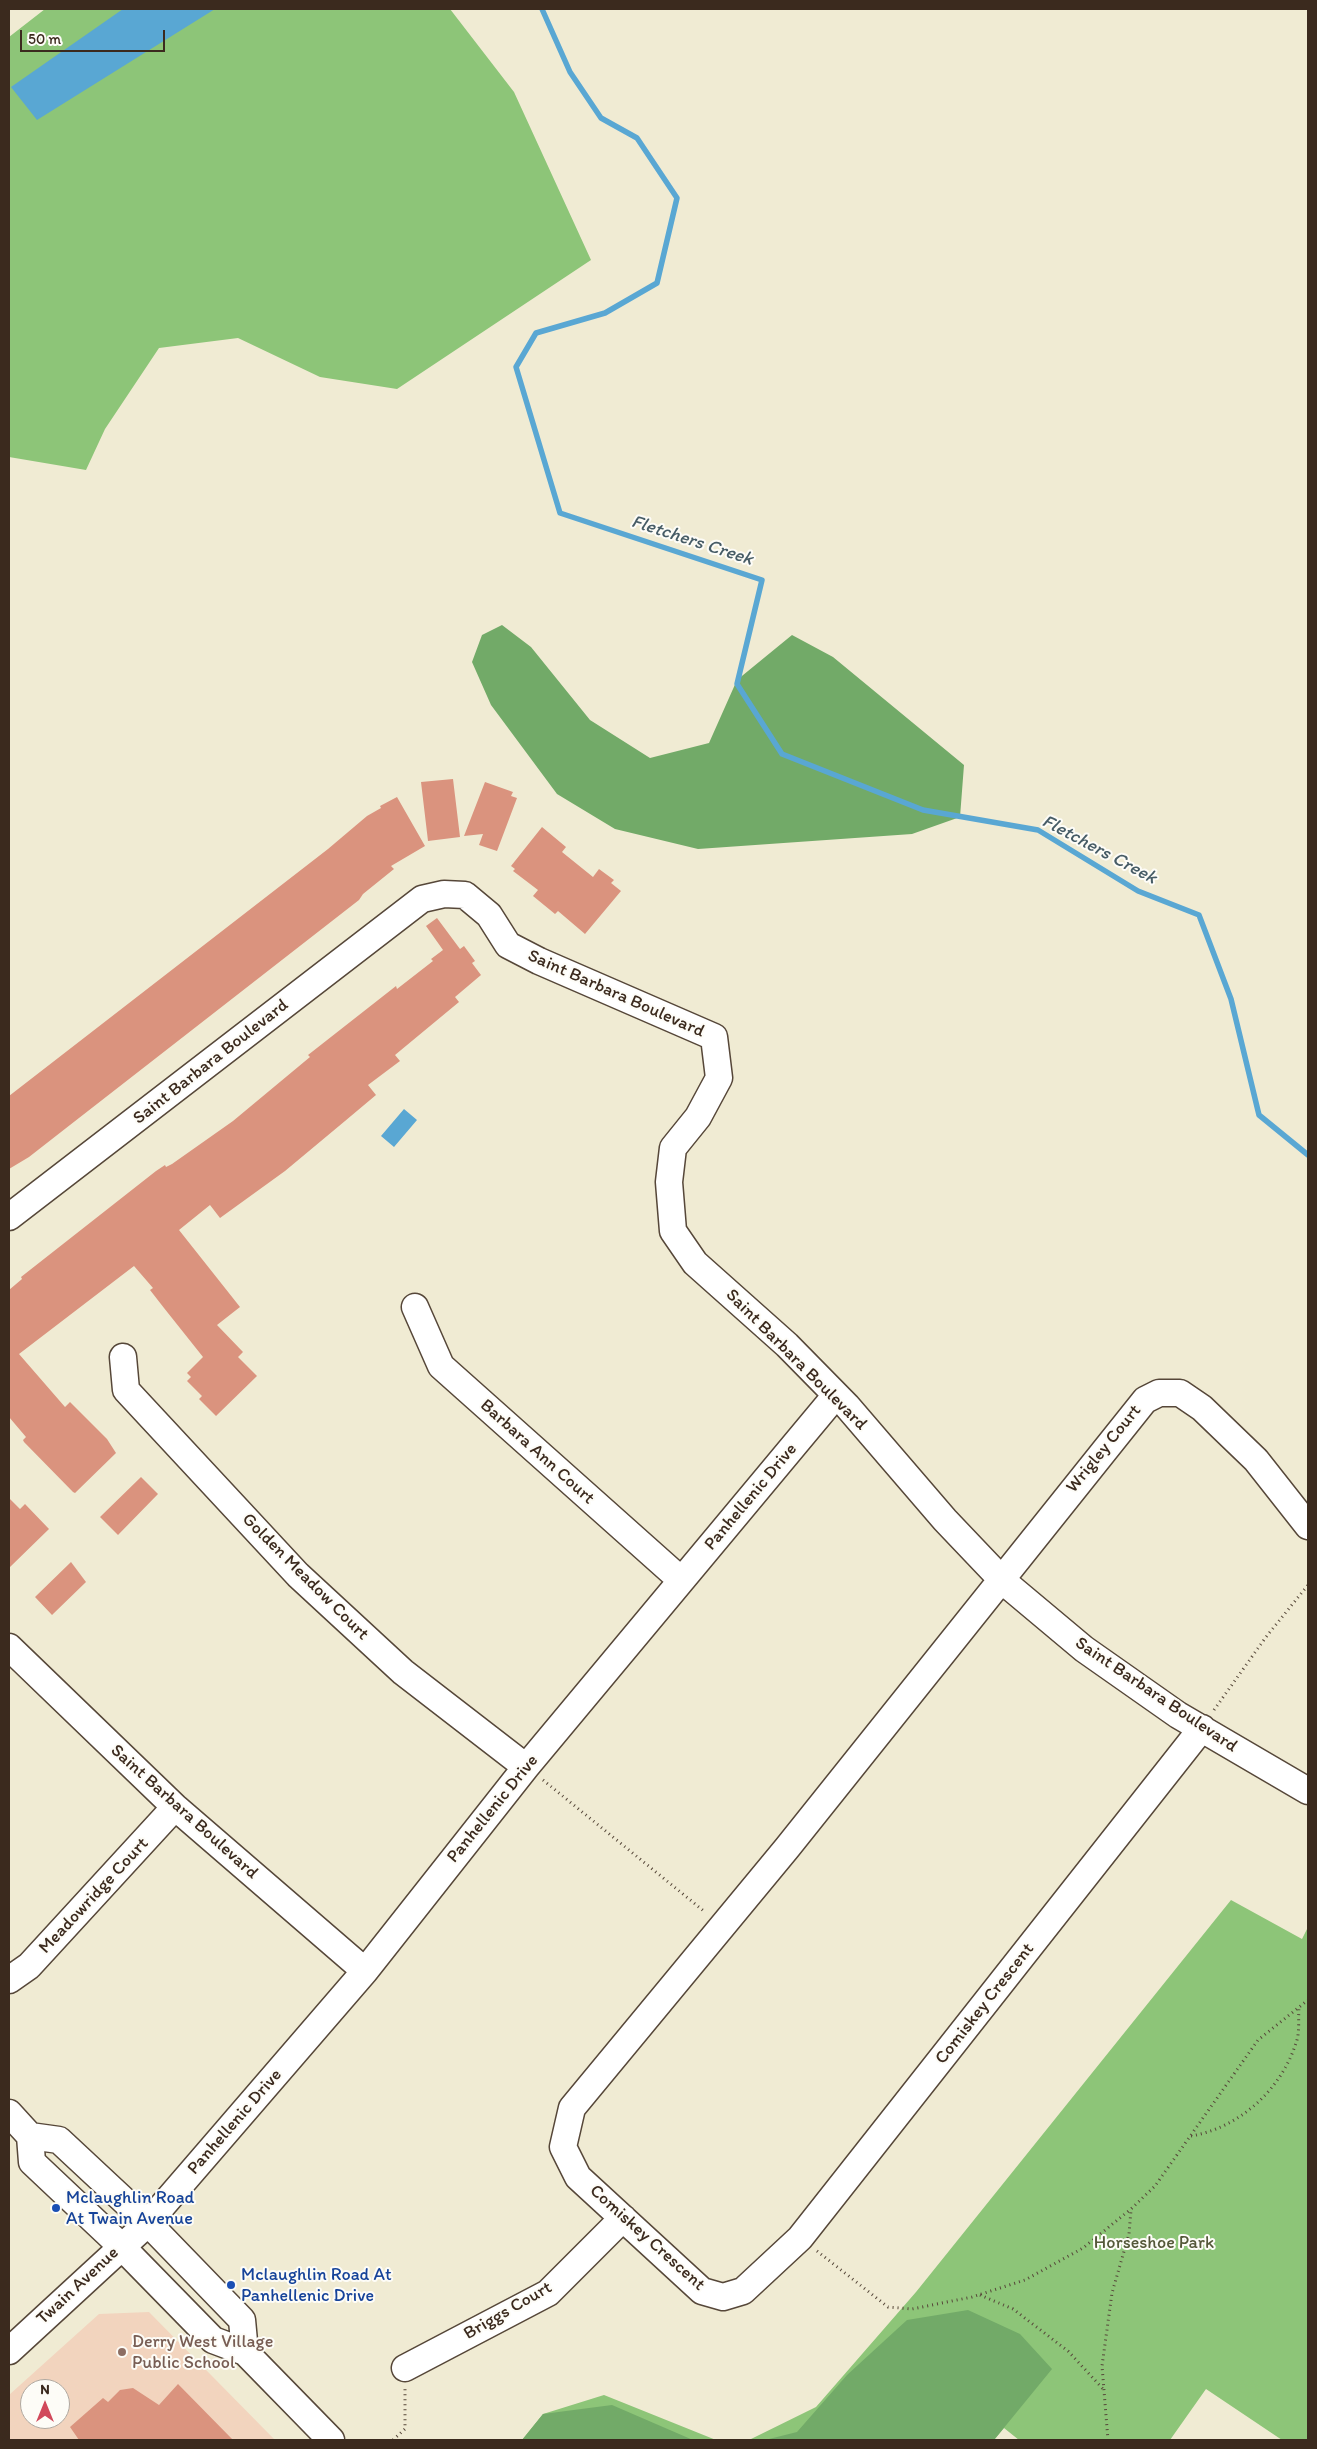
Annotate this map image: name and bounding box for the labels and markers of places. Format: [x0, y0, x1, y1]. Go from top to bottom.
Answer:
place label: Mclaughlin Road At Twain Avenue [66, 2187, 195, 2230]
marker: Mclaughlin Road At Twain Avenue [50, 2202, 62, 2214]
place label: Mclaughlin Road At Panhellenic Drive [241, 2264, 392, 2306]
marker: Mclaughlin Road At Panhellenic Drive [225, 2279, 237, 2291]
place label: Derry West Village Public School [132, 2331, 273, 2374]
marker: Derry West Village Public School [116, 2346, 128, 2358]

